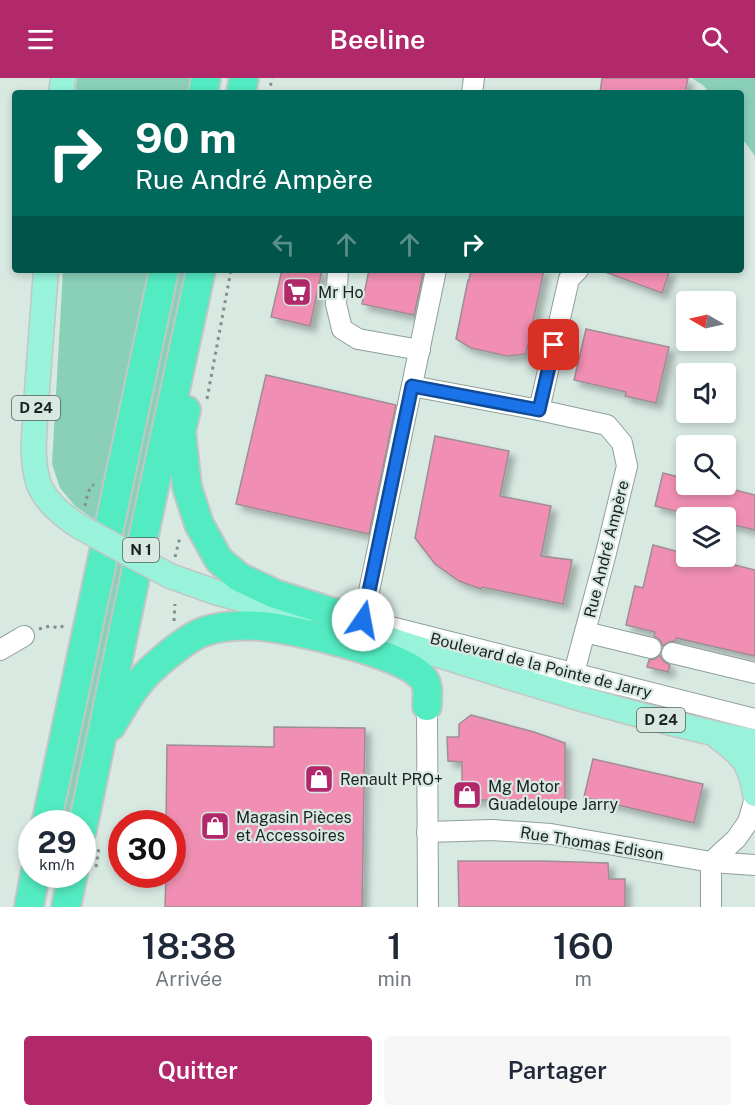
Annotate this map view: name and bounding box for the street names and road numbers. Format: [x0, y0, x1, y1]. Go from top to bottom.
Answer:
road number: D 24 [12, 396, 60, 420]
street label: Rue André Ampère [580, 478, 633, 620]
road number: N 1 [123, 538, 159, 562]
street label: Boulevard de la Pointe de Jarry [428, 629, 654, 702]
road number: D 24 [637, 708, 685, 732]
street label: Rue Thomas Edison [519, 823, 665, 864]

